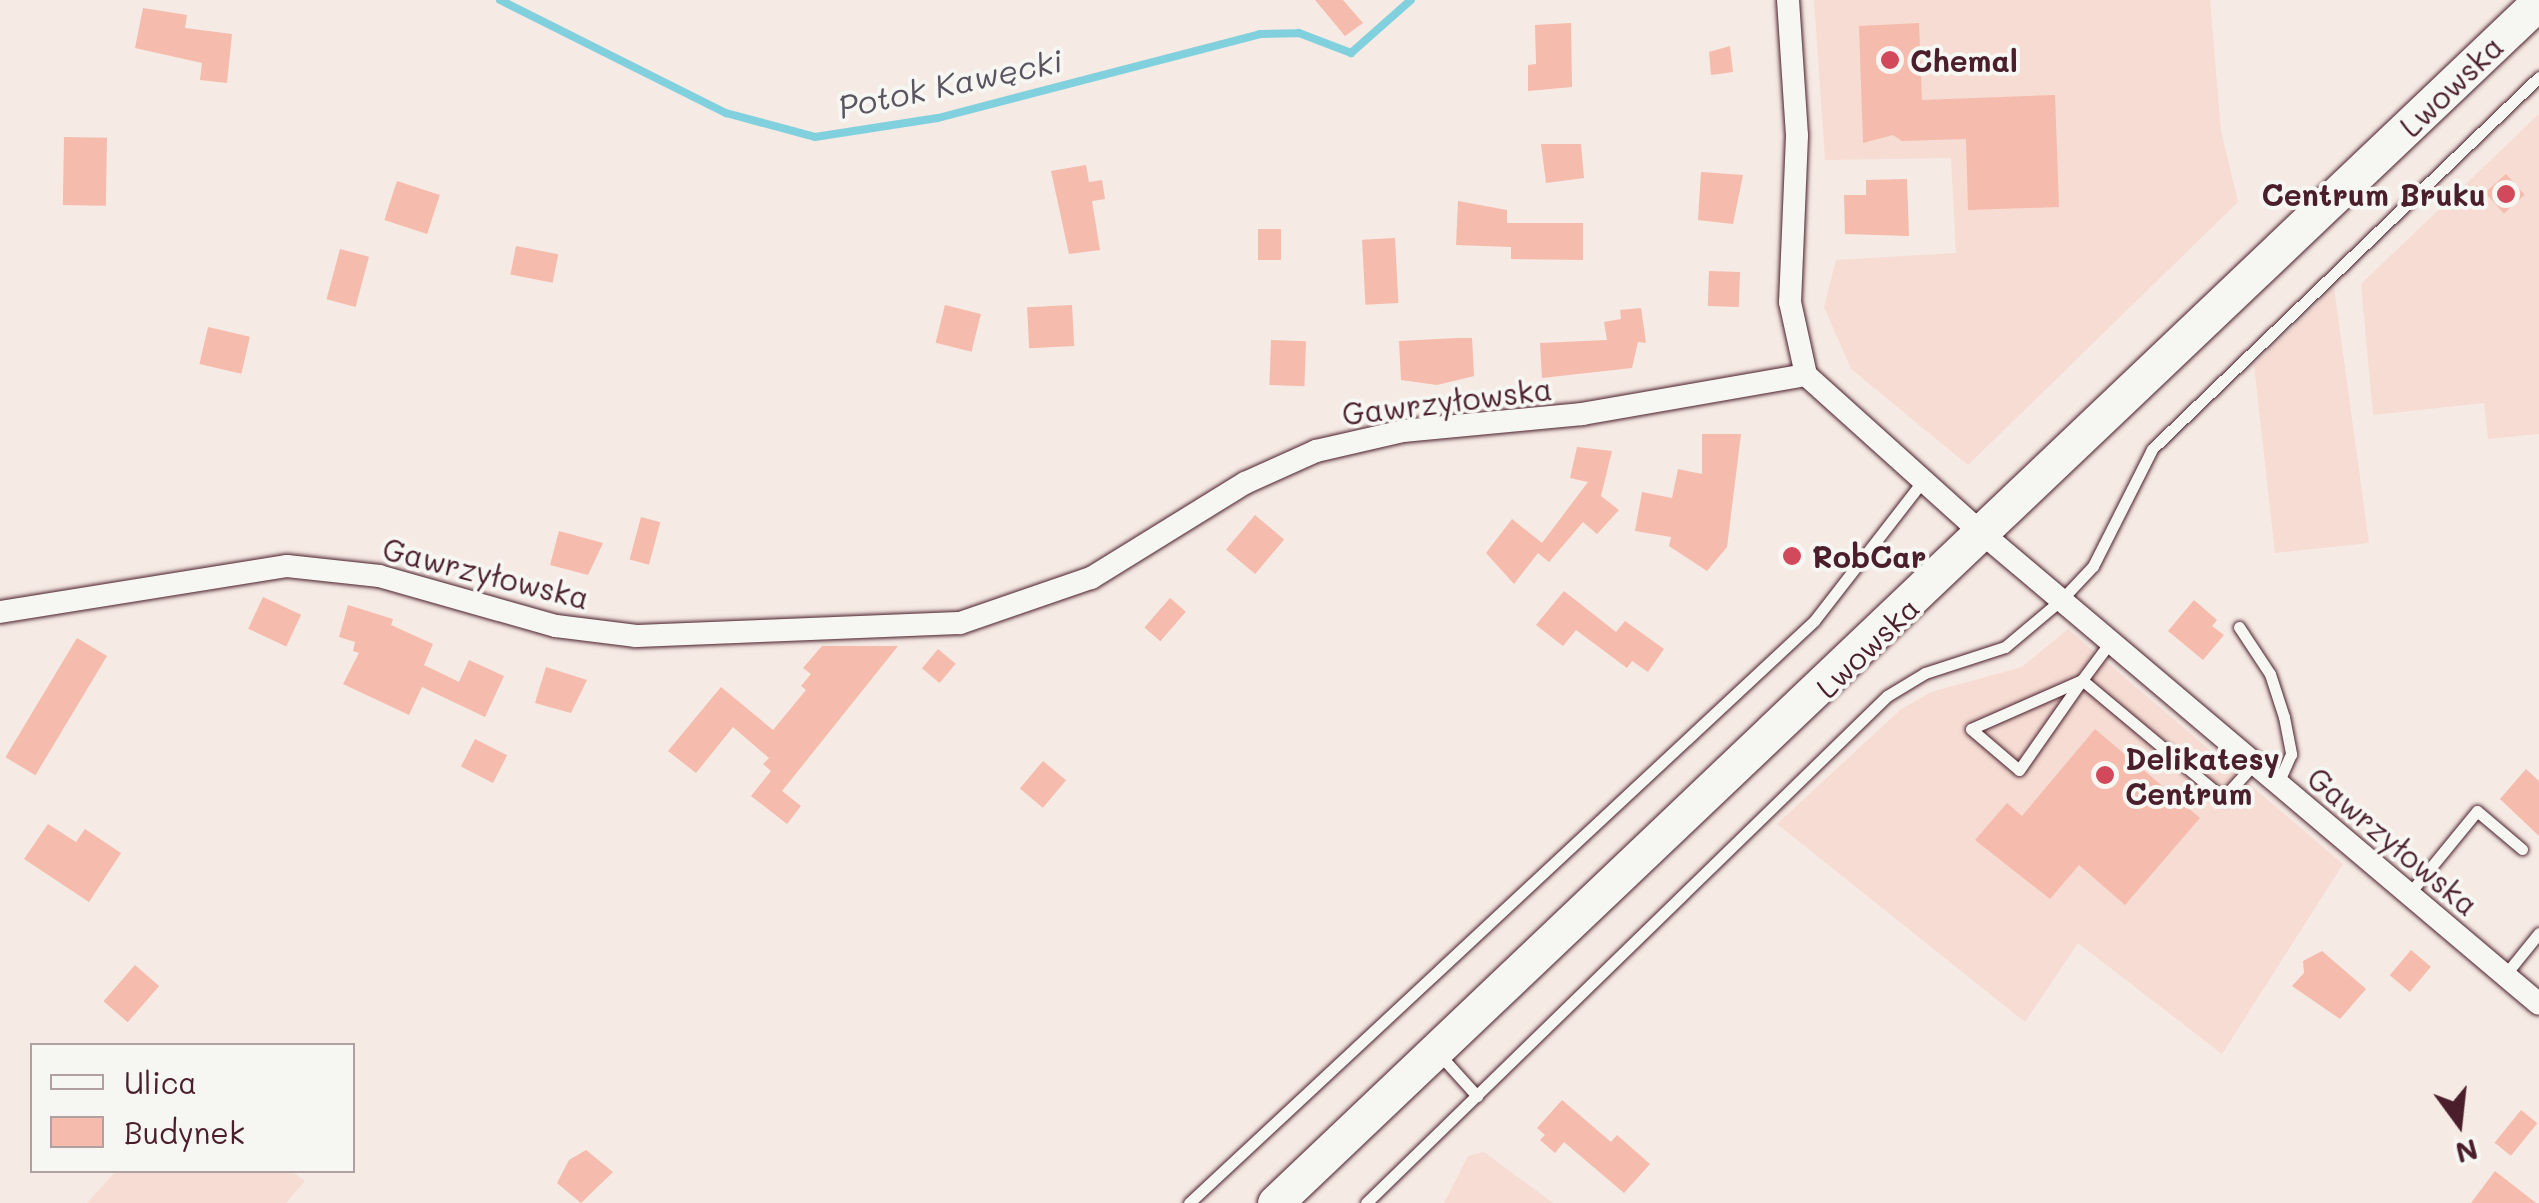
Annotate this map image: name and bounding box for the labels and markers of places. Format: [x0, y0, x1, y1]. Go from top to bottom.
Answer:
place label: Chemal [1910, 42, 2018, 78]
marker: Chemal [1879, 49, 1901, 71]
place label: Centrum Bruku [2261, 176, 2486, 212]
marker: Centrum Bruku [2495, 183, 2517, 205]
place label: RobCar [1812, 538, 1926, 574]
marker: RobCar [1781, 545, 1803, 567]
place label: Delikatesy Centrum [2125, 740, 2280, 810]
marker: Delikatesy Centrum [2094, 764, 2116, 786]

